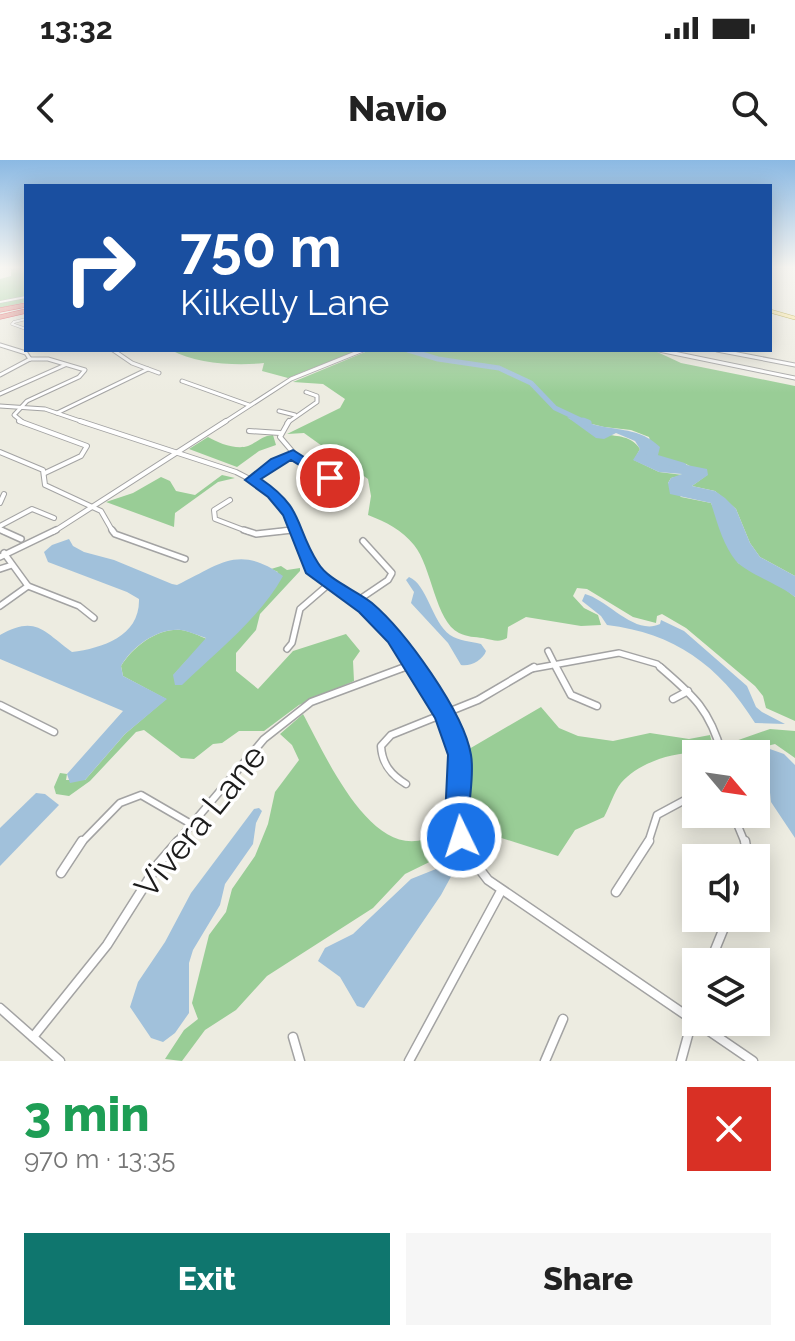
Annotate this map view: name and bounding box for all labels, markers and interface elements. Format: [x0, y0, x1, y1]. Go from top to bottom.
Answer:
text: 13:32 [40, 11, 113, 46]
icon: back [24, 86, 68, 130]
icon: search [727, 86, 771, 130]
text: Navio [348, 87, 447, 129]
text: 750 m [180, 214, 342, 280]
icon: right [48, 216, 152, 320]
text: Kilkelly Lane [180, 281, 389, 323]
pin [296, 444, 364, 512]
icon: arrive [308, 456, 352, 500]
street label: Vivera Lane [126, 736, 274, 906]
north arrow [682, 740, 770, 828]
map controls [682, 740, 770, 1036]
position arrow [419, 795, 503, 879]
button: sound [682, 844, 770, 932]
button: layers [682, 948, 770, 1036]
text: 3 min [24, 1086, 150, 1142]
button: close [687, 1087, 771, 1171]
text: 970 m · 13:35 [24, 1144, 175, 1174]
button: Exit [24, 1233, 390, 1325]
button: Share [406, 1233, 771, 1325]

